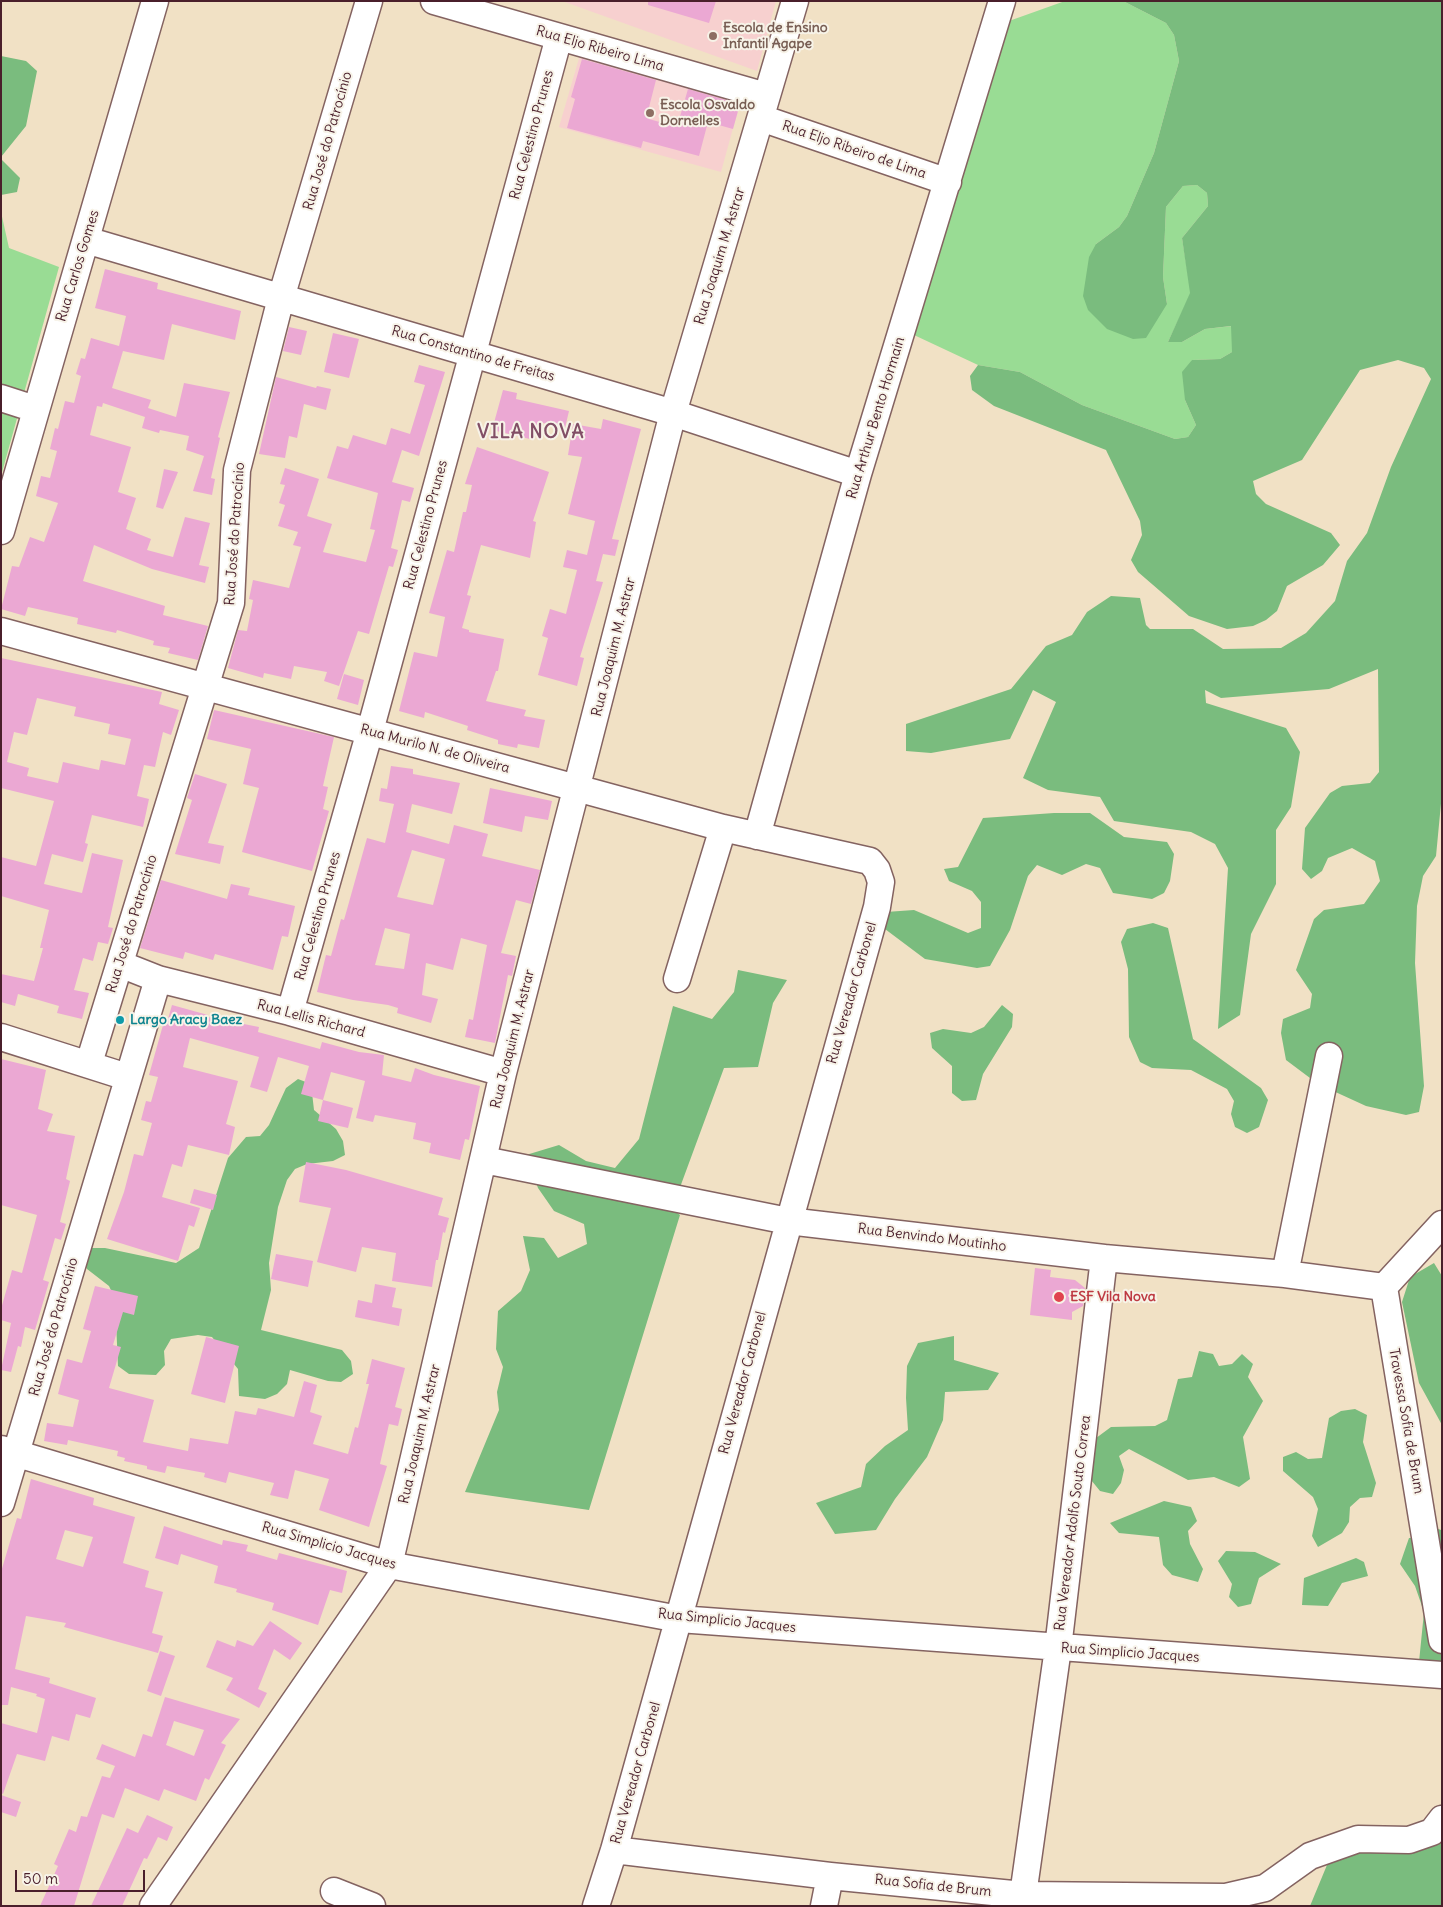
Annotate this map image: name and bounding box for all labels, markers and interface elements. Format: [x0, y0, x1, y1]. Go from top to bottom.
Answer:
place label: Escola de Ensino Infantil Agape [723, 20, 828, 52]
street label: Rua Eljo Ribeiro Lima [534, 23, 666, 75]
marker: Escola de Ensino Infantil Agape [707, 30, 719, 42]
street label: Rua Celestino Prunes [507, 68, 557, 202]
street label: Rua José do Patrocínio [300, 70, 356, 212]
place label: Escola Osvaldo Dornelles [660, 97, 755, 130]
marker: Escola Osvaldo Dornelles [644, 107, 656, 119]
street label: Rua Eljo Ribeiro de Lima [780, 117, 928, 183]
street label: Rua Joaquim M. Astrar [691, 185, 749, 327]
street label: Rua Carlos Gomes [53, 208, 103, 324]
street label: Rua Constantino de Freitas [389, 323, 557, 385]
street label: Rua Arthur Bento Hormain [843, 335, 909, 501]
district label: VILA NOVA [476, 422, 586, 444]
street label: Rua Celestino Prunes [401, 458, 451, 592]
street label: Rua José do Patrocínio [222, 462, 248, 606]
street label: Rua Joaquim M. Astrar [589, 576, 639, 718]
street label: Rua Murilo N. de Oliveira [358, 721, 512, 777]
street label: Rua Celestino Prunes [292, 850, 344, 982]
street label: Rua José do Patrocínio [103, 853, 161, 995]
street label: Rua Vereador Carbonel [824, 920, 880, 1066]
street label: Rua Joaquim M. Astrar [488, 968, 538, 1110]
street label: Rua Lellis Richard [255, 997, 367, 1041]
place label: Largo Aracy Baez [130, 1012, 242, 1028]
marker: Largo Aracy Baez [114, 1014, 126, 1026]
street label: Rua Benvindo Moutinho [857, 1221, 1007, 1255]
street label: Rua José do Patrocínio [26, 1256, 82, 1398]
place label: ESF Vila Nova [1070, 1289, 1156, 1305]
marker: ESF Vila Nova [1052, 1290, 1066, 1304]
street label: Rua Vereador Carbonel [716, 1310, 770, 1456]
street label: Travessa Sofia de Brum [1385, 1347, 1427, 1495]
street label: Rua Joaquim M. Astrar [396, 1363, 444, 1505]
street label: Rua Vereador Adolfo Souto Correa [1051, 1414, 1095, 1632]
street label: Rua Simplicio Jacques [260, 1519, 398, 1573]
street label: Rua Simplicio Jacques [657, 1605, 797, 1637]
street label: Rua Simplicio Jacques [1060, 1640, 1200, 1666]
street label: Rua Vereador Carbonel [608, 1700, 664, 1846]
scale bar [18, 1860, 148, 1892]
text: 50 m [23, 1869, 58, 1888]
street label: Rua Sofia de Brum [874, 1872, 992, 1900]

